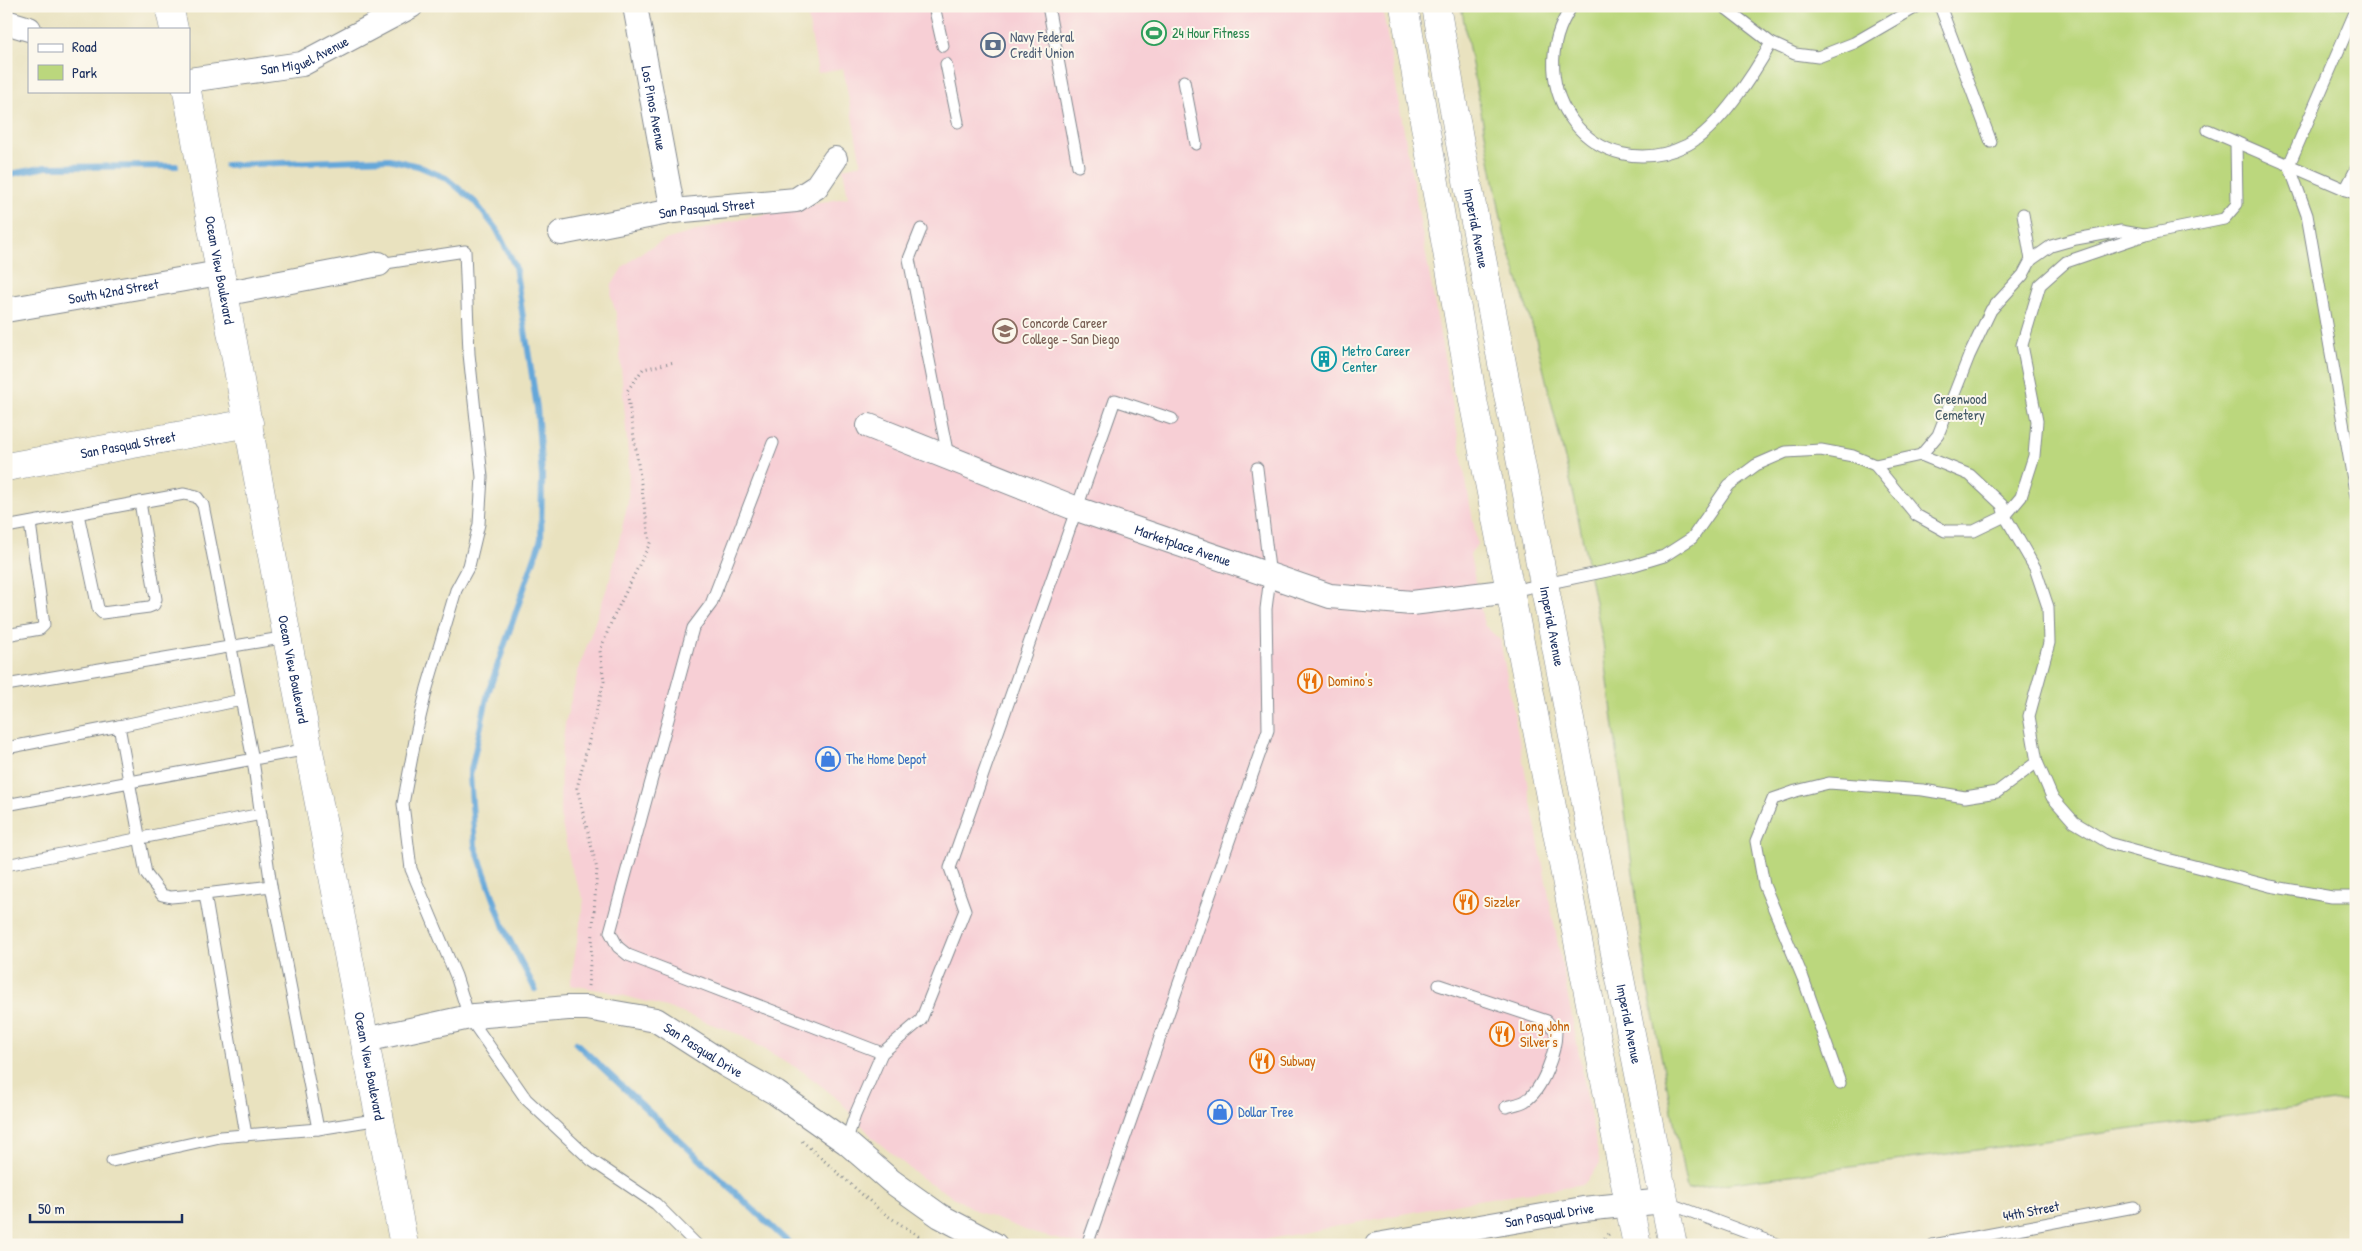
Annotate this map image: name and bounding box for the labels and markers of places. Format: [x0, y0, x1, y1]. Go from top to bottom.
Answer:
sports icon: 24 Hour Fitness [1141, 20, 1167, 46]
place label: 24 Hour Fitness [1172, 23, 1249, 42]
place label: Navy Federal Credit Union [1010, 27, 1074, 62]
bank icon: Navy Federal Credit Union [980, 32, 1006, 58]
place label: Concorde Career College - San Diego [1022, 313, 1120, 349]
school or university icon: Concorde Career College - San Diego [992, 318, 1018, 344]
place label: Metro Career Center [1342, 341, 1411, 376]
building icon: Metro Career Center [1311, 346, 1337, 372]
restaurant icon: Domino's [1297, 668, 1323, 694]
place label: Domino's [1328, 671, 1373, 690]
shop icon: The Home Depot [815, 746, 841, 772]
place label: The Home Depot [846, 749, 927, 769]
restaurant icon: Sizzler [1453, 889, 1479, 915]
place label: Sizzler [1484, 892, 1521, 911]
place label: Long John Silver's [1520, 1016, 1570, 1051]
restaurant icon: Long John Silver's [1489, 1021, 1515, 1047]
restaurant icon: Subway [1249, 1048, 1275, 1074]
place label: Subway [1280, 1051, 1316, 1071]
shop icon: Dollar Tree [1207, 1099, 1233, 1125]
place label: Dollar Tree [1238, 1102, 1294, 1121]

